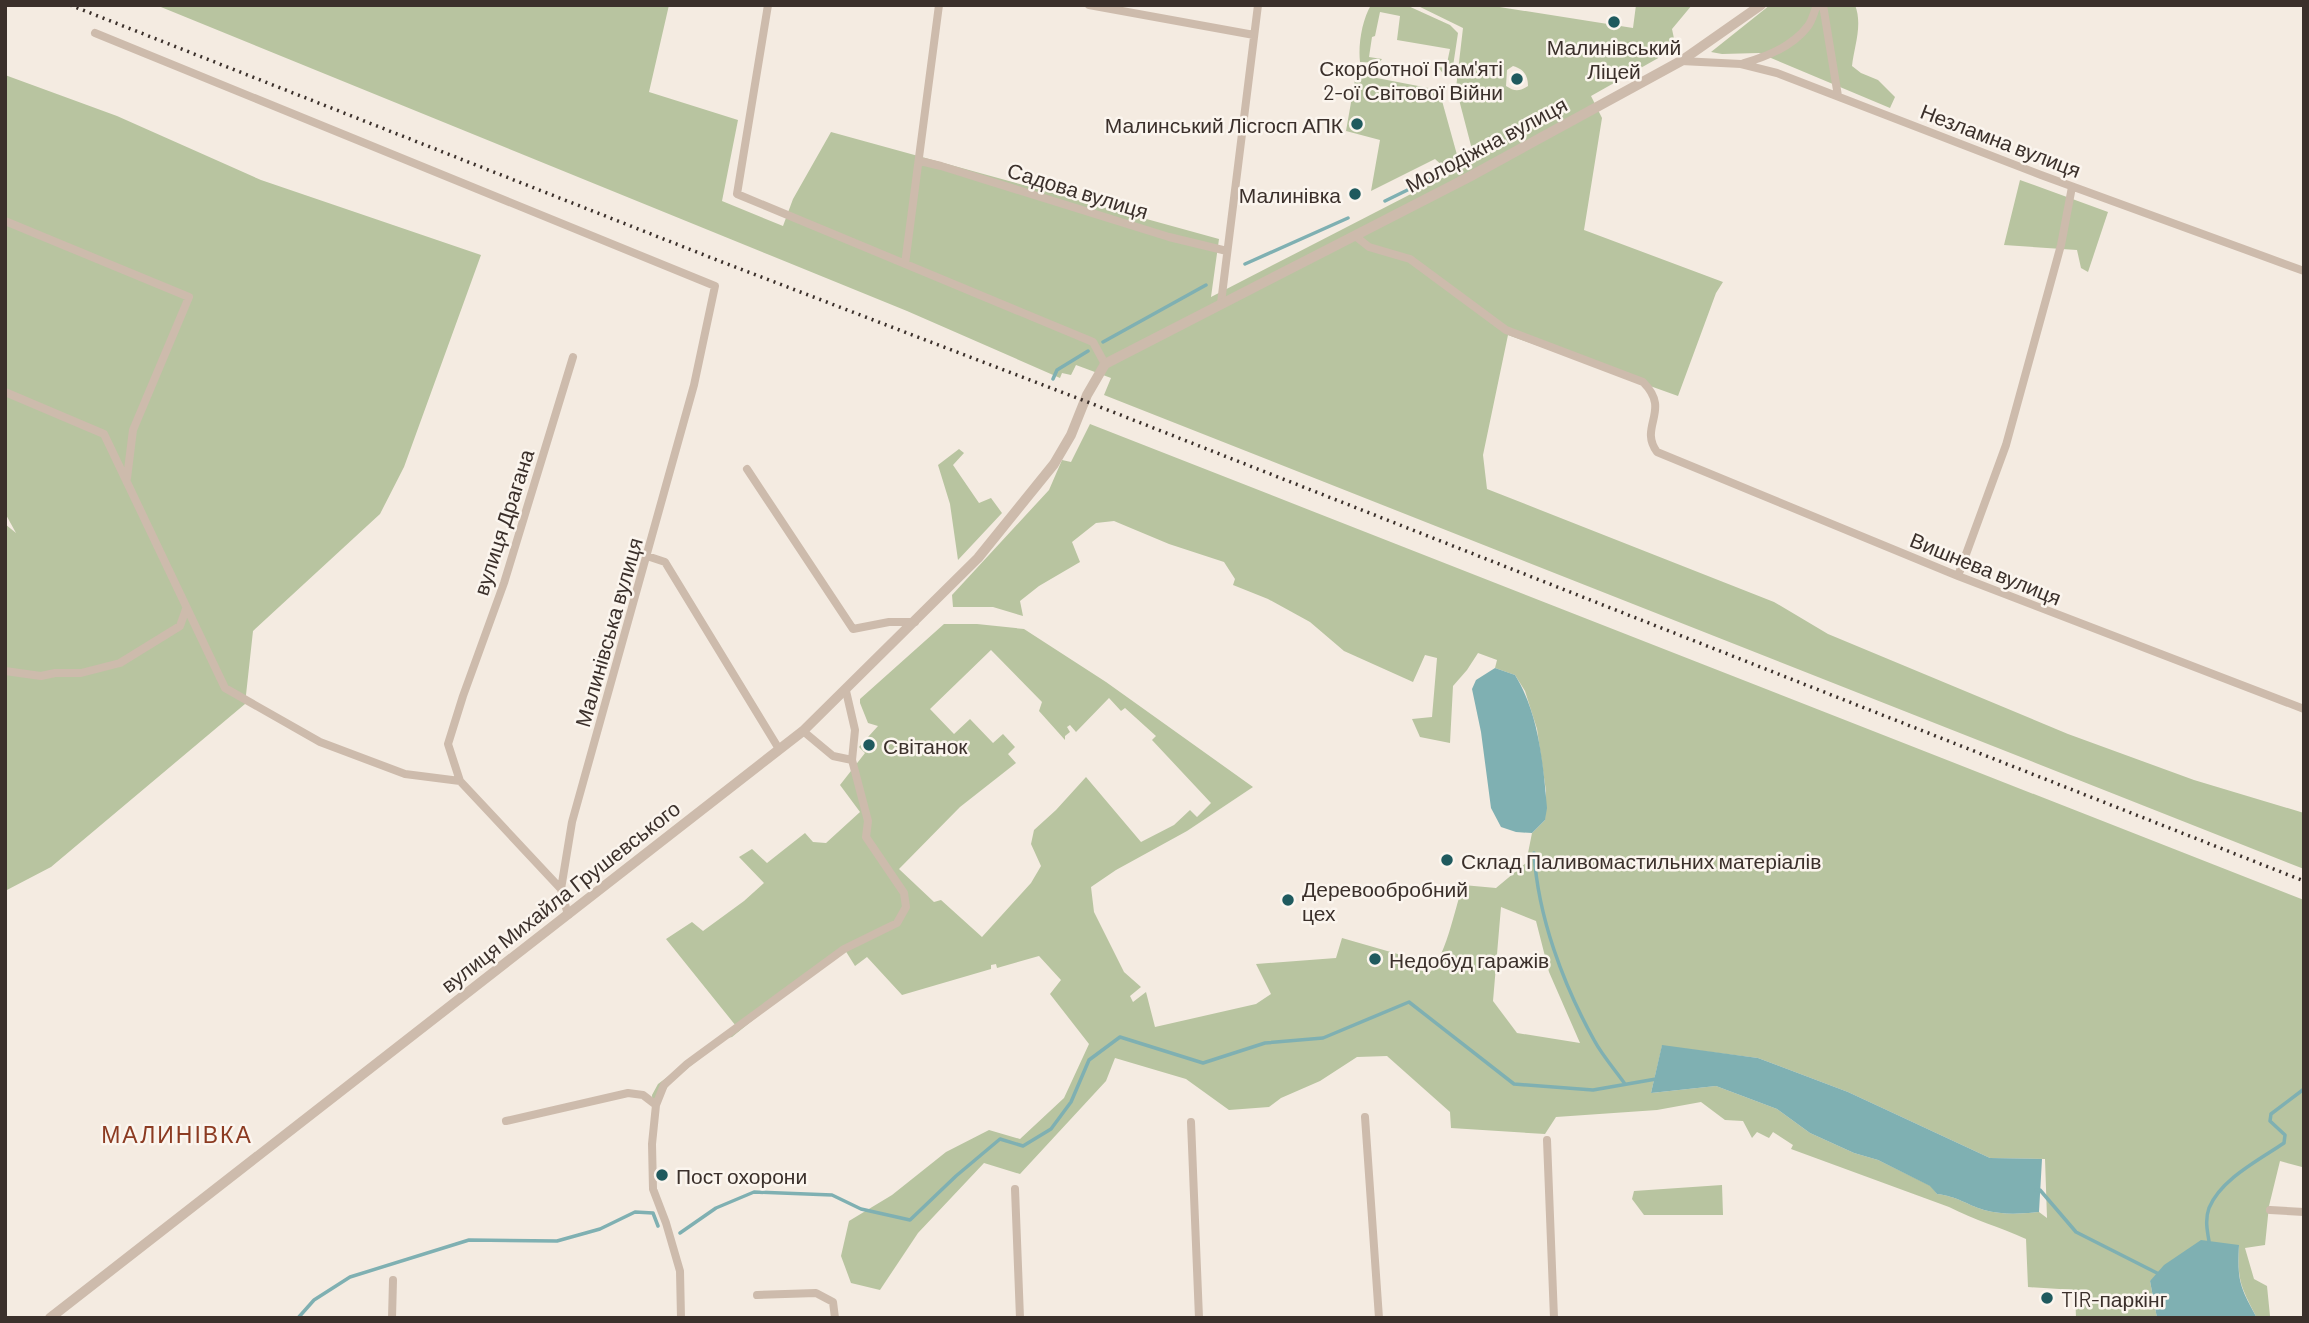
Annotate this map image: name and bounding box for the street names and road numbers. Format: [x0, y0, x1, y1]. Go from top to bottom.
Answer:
street label: Молодіжна вулиця [1401, 91, 1571, 197]
street label: Незламна вулиця [1917, 98, 2085, 182]
street label: Садова вулиця [1005, 157, 1151, 223]
street label: вулиця Драгана [468, 446, 538, 598]
street label: Вишнева вулиця [1907, 526, 2065, 610]
street label: Малинівська вулиця [569, 535, 647, 729]
street label: вулиця Михайла Грушевського [436, 795, 684, 997]

